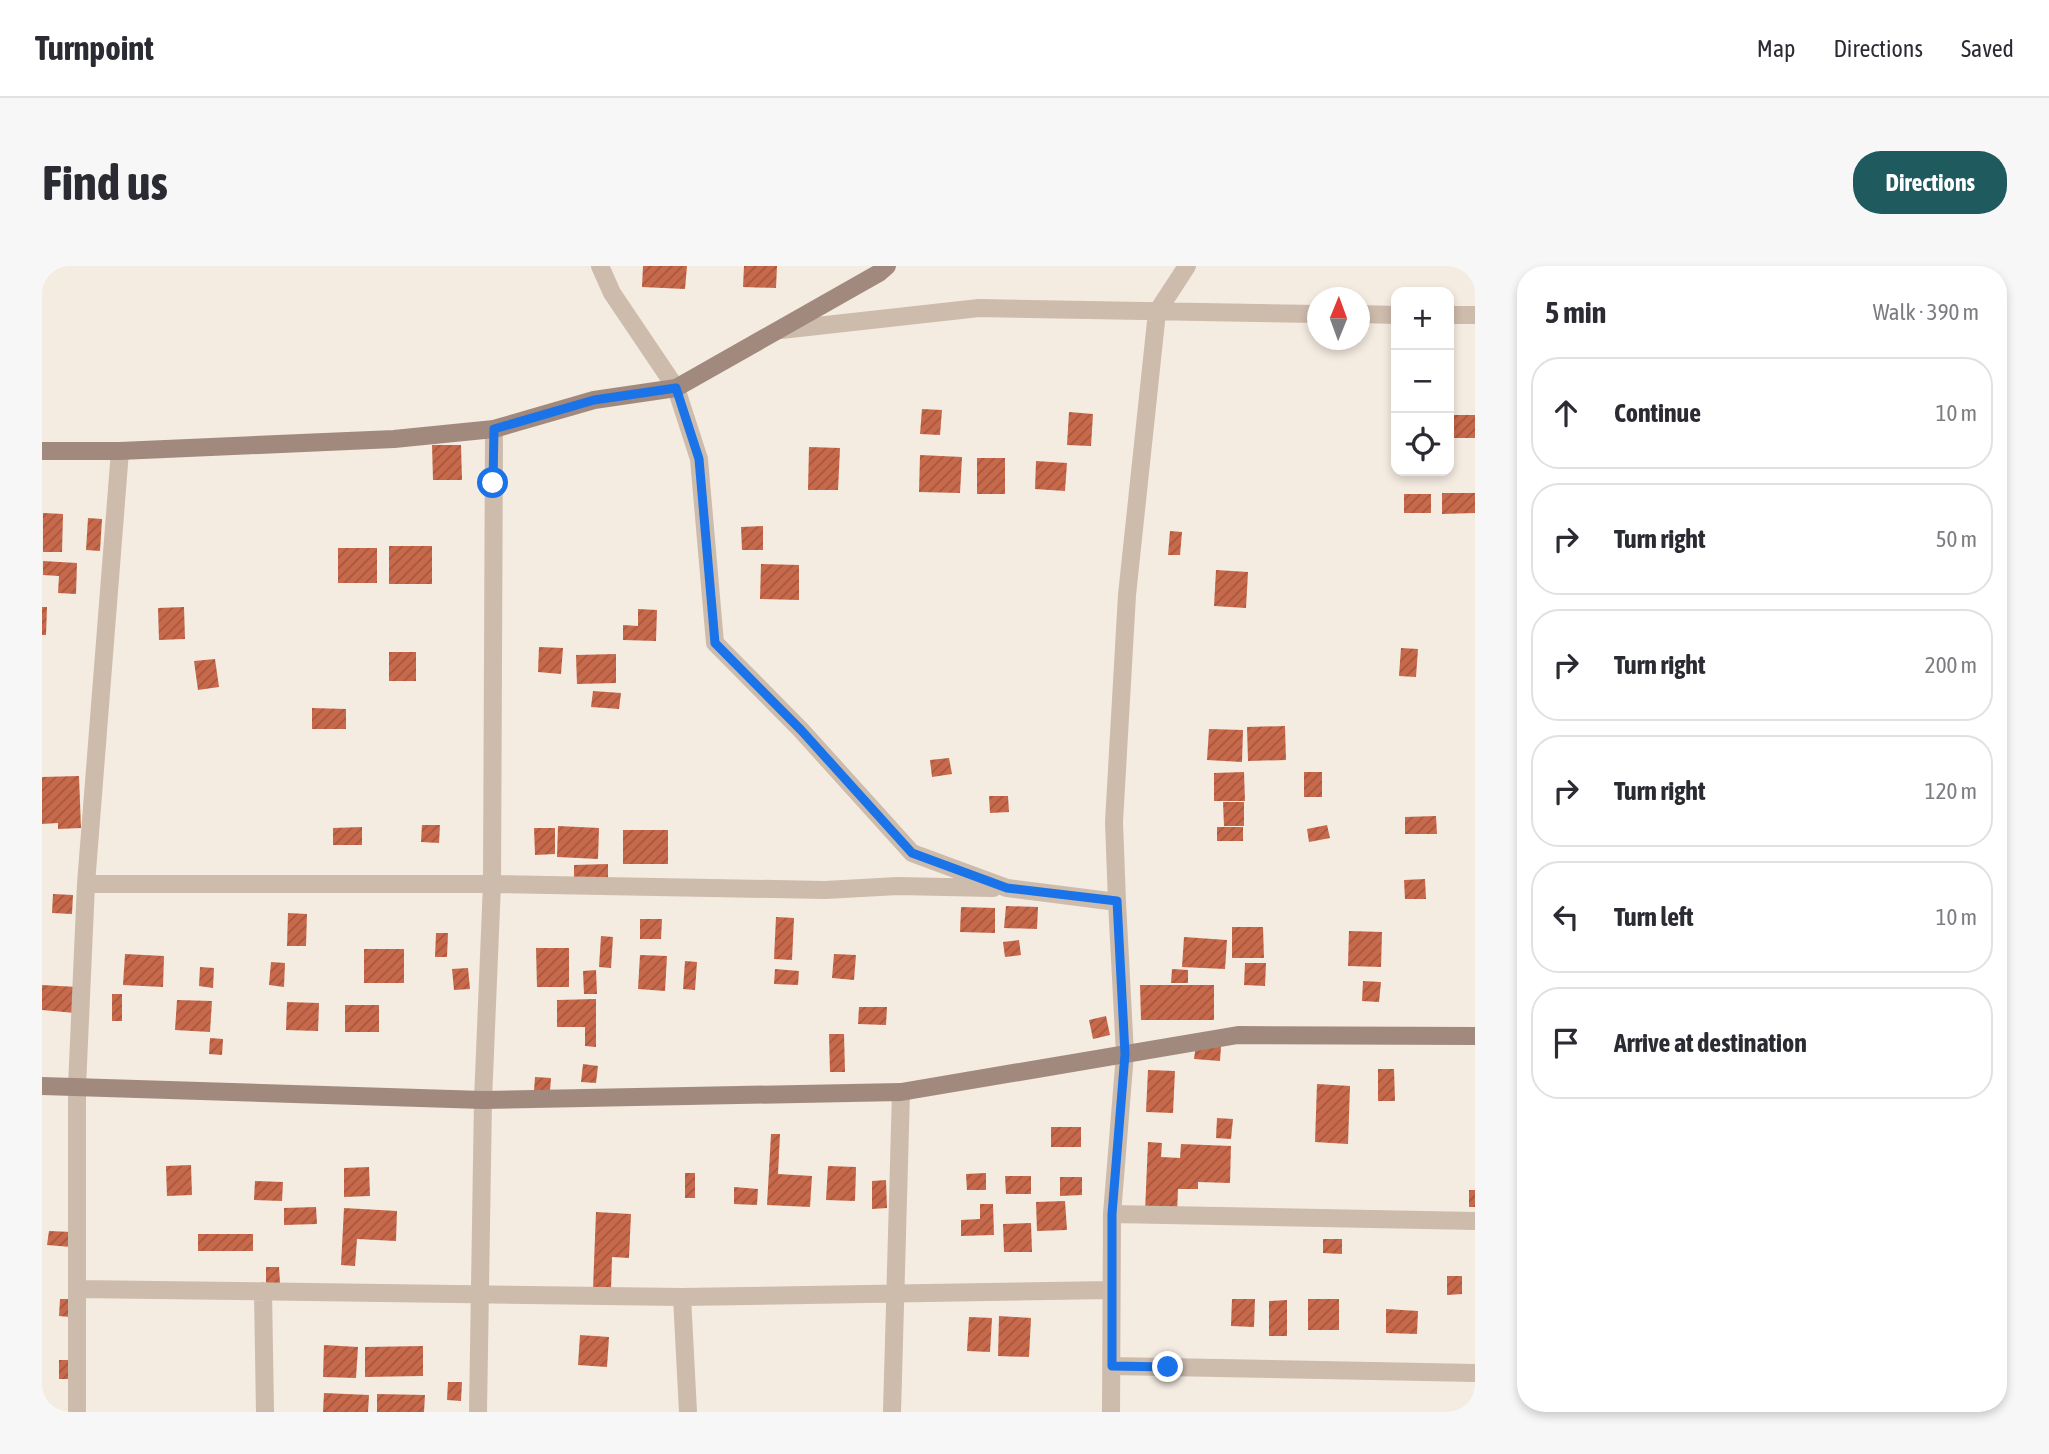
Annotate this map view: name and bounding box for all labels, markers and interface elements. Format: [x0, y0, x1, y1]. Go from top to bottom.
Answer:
text: Turnpoint [35, 29, 154, 67]
text: Map [1757, 35, 1795, 62]
text: Directions [1833, 35, 1923, 62]
text: Saved [1961, 35, 2014, 62]
button: Directions [1853, 151, 2007, 214]
text: Find us [42, 154, 168, 210]
north arrow [1307, 287, 1370, 350]
map controls [1391, 287, 1454, 476]
button: + [1391, 287, 1454, 350]
text: 5 min [1545, 295, 1606, 329]
text: Walk · 390 m [1873, 299, 1979, 325]
button: − [1391, 350, 1454, 413]
icon: ahead [1547, 394, 1585, 432]
text: Continue [1614, 398, 1701, 428]
text: 10 m [1936, 400, 1977, 426]
button: locate [1391, 413, 1454, 476]
route start [477, 467, 508, 498]
icon: right [1547, 520, 1585, 558]
text: Turn right [1614, 524, 1705, 554]
text: 50 m [1936, 526, 1977, 552]
icon: right [1547, 646, 1585, 684]
text: Turn right [1614, 650, 1705, 680]
text: 200 m [1925, 652, 1977, 678]
icon: right [1547, 772, 1585, 810]
text: Turn right [1614, 776, 1705, 806]
text: 120 m [1925, 778, 1977, 804]
icon: left [1547, 898, 1585, 936]
text: Turn left [1614, 902, 1694, 932]
text: 10 m [1936, 904, 1977, 930]
icon: arrive [1547, 1024, 1585, 1062]
text: Arrive at destination [1614, 1028, 1807, 1058]
route end [1152, 1351, 1183, 1382]

